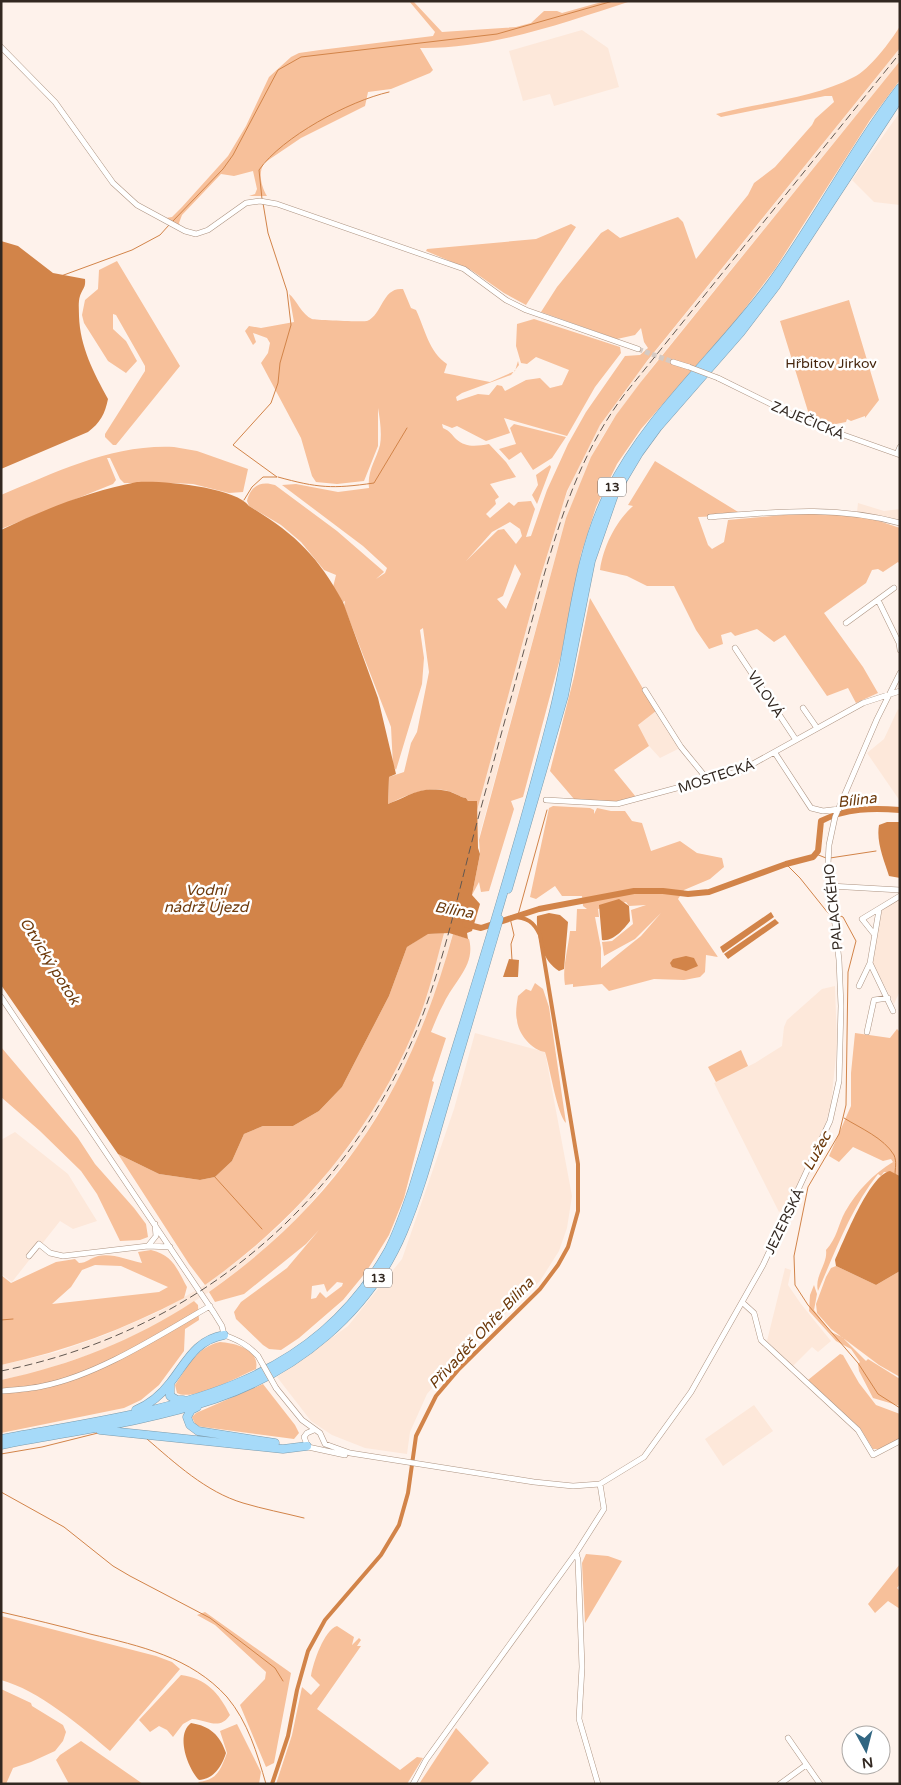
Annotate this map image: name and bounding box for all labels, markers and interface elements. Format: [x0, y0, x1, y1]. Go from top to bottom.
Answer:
park label: Hřbitov Jirkov [785, 355, 877, 372]
street label: ZAJEČICKÁ [769, 397, 847, 443]
road number: 13 [598, 478, 626, 497]
street label: VILOVÁ [744, 668, 787, 721]
street label: MOSTECKÁ [676, 756, 757, 797]
water label: Bílina [837, 789, 878, 811]
street label: PALACKÉHO [820, 863, 847, 951]
water label: Vodní nádrž Újezd [164, 881, 250, 916]
water label: Bílina [433, 898, 475, 922]
water label: Otvický potok [16, 914, 85, 1009]
water label: Lužec [799, 1127, 836, 1174]
street label: JEZERSKÁ [761, 1185, 808, 1257]
road number: 13 [364, 1268, 392, 1288]
water label: Přivaděč Ohře-Bílina [425, 1273, 538, 1393]
north arrow [841, 1725, 891, 1775]
text: N [861, 1753, 874, 1772]

